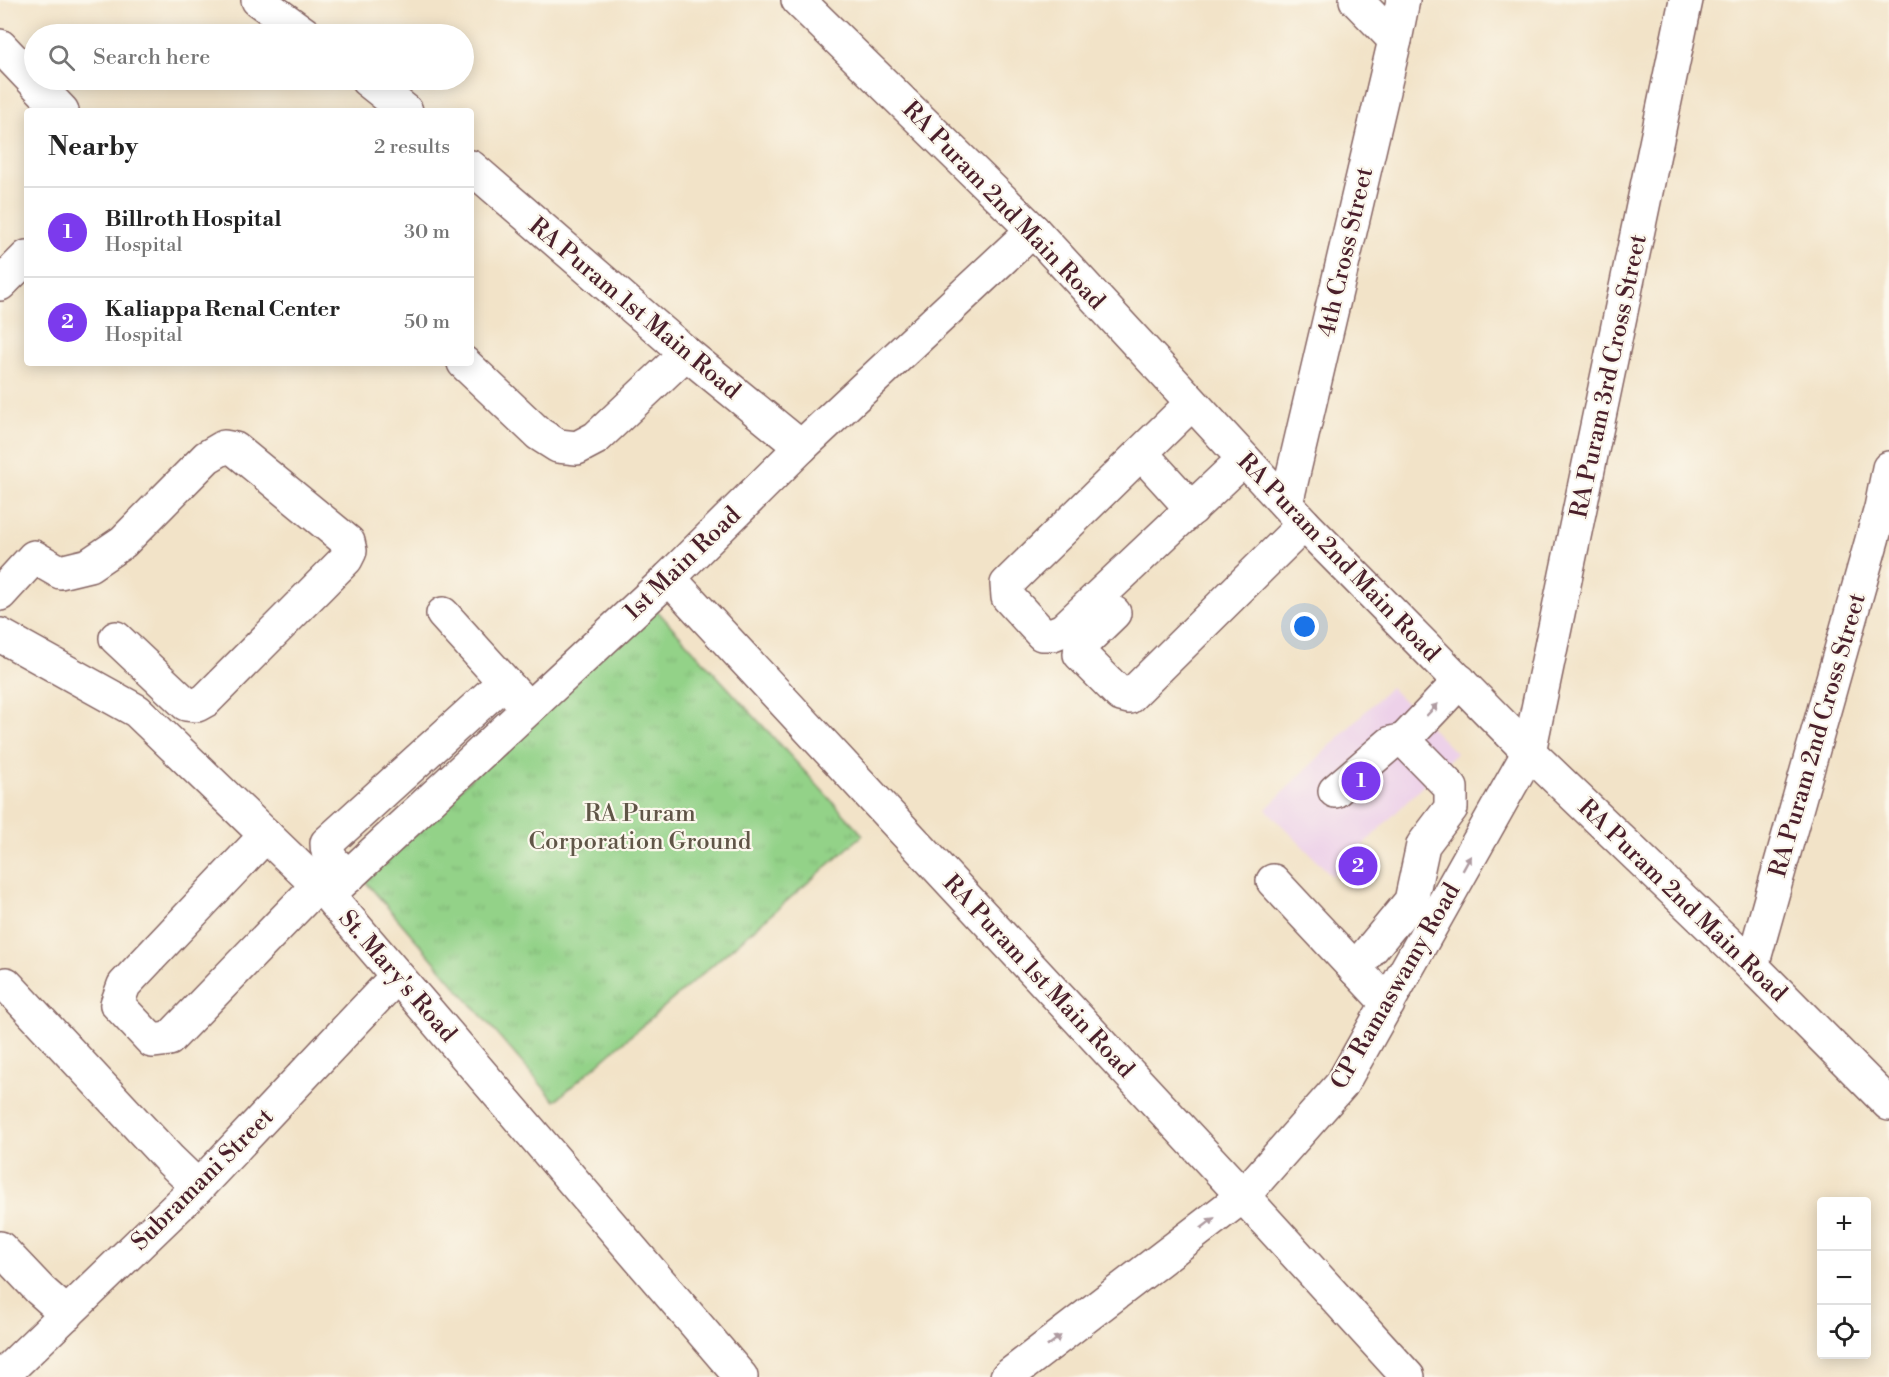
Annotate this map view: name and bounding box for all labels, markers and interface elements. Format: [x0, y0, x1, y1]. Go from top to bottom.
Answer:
search box [24, 24, 474, 90]
icon: search [45, 41, 78, 74]
text: Search here [93, 44, 210, 71]
street label: RA Puram 2nd Main Road [896, 95, 1111, 317]
text: Nearby [48, 131, 138, 163]
text: 2 results [374, 135, 450, 160]
street label: 4th Cross Street [1312, 164, 1380, 340]
text: Billroth Hospital [105, 206, 281, 233]
street label: RA Puram 1st Main Road [522, 211, 747, 406]
text: 1 [63, 220, 72, 245]
text: 30 m [404, 220, 450, 245]
street label: RA Puram 3rd Cross Street [1564, 231, 1654, 521]
text: Hospital [105, 233, 182, 258]
text: Kaliappa Renal Center [105, 296, 340, 323]
text: 2 [61, 310, 74, 335]
text: 50 m [404, 310, 450, 335]
text: Hospital [105, 323, 182, 348]
street label: RA Puram 2nd Main Road [1231, 447, 1446, 669]
street label: 1st Main Road [618, 500, 748, 627]
street label: RA Puram 2nd Cross Street [1763, 589, 1873, 881]
your location [1290, 612, 1319, 641]
one-way arrow [1424, 703, 1438, 717]
pin: 1 [1342, 758, 1380, 804]
street label: RA Puram 2nd Main Road [1572, 793, 1793, 1009]
park label: RA Puram Corporation Ground [529, 799, 752, 857]
pin: 2 [1338, 844, 1378, 888]
one-way arrow [1461, 855, 1472, 871]
street label: RA Puram 1st Main Road [936, 869, 1141, 1085]
street label: CP Ramaswamy Road [1325, 878, 1467, 1095]
street label: St. Mary's Road [332, 904, 463, 1049]
street label: Subramani Street [125, 1102, 281, 1257]
map controls [1817, 1197, 1871, 1359]
button: + [1817, 1197, 1871, 1251]
one-way arrow [1201, 1217, 1216, 1229]
button: − [1817, 1251, 1871, 1305]
button: locate [1817, 1305, 1871, 1359]
one-way arrow [1046, 1336, 1061, 1348]

